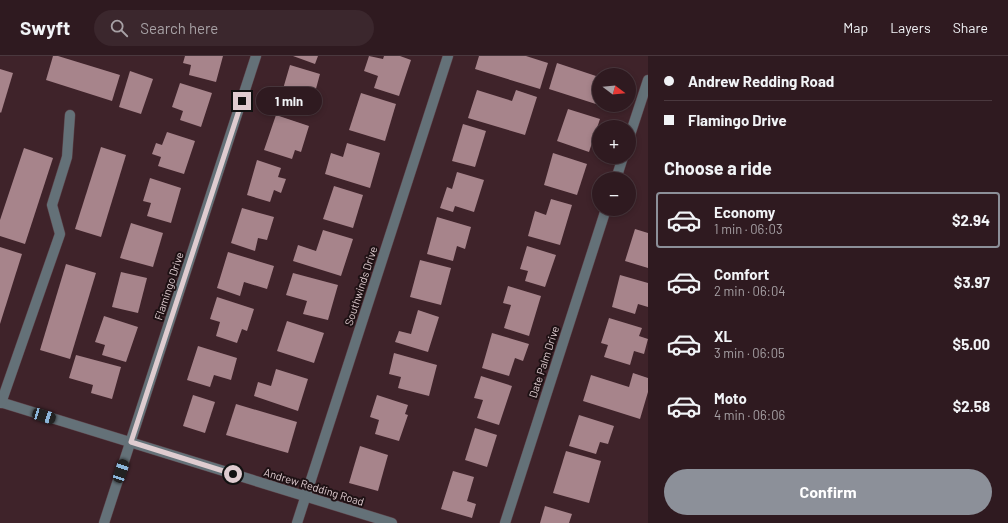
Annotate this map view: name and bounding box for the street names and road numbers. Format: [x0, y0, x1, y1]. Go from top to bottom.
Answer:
street label: Southwinds Drive [342, 244, 380, 327]
street label: Flamingo Drive [151, 250, 186, 322]
street label: Date Palm Drive [526, 324, 561, 399]
street label: Andrew Redding Road [262, 465, 366, 508]

